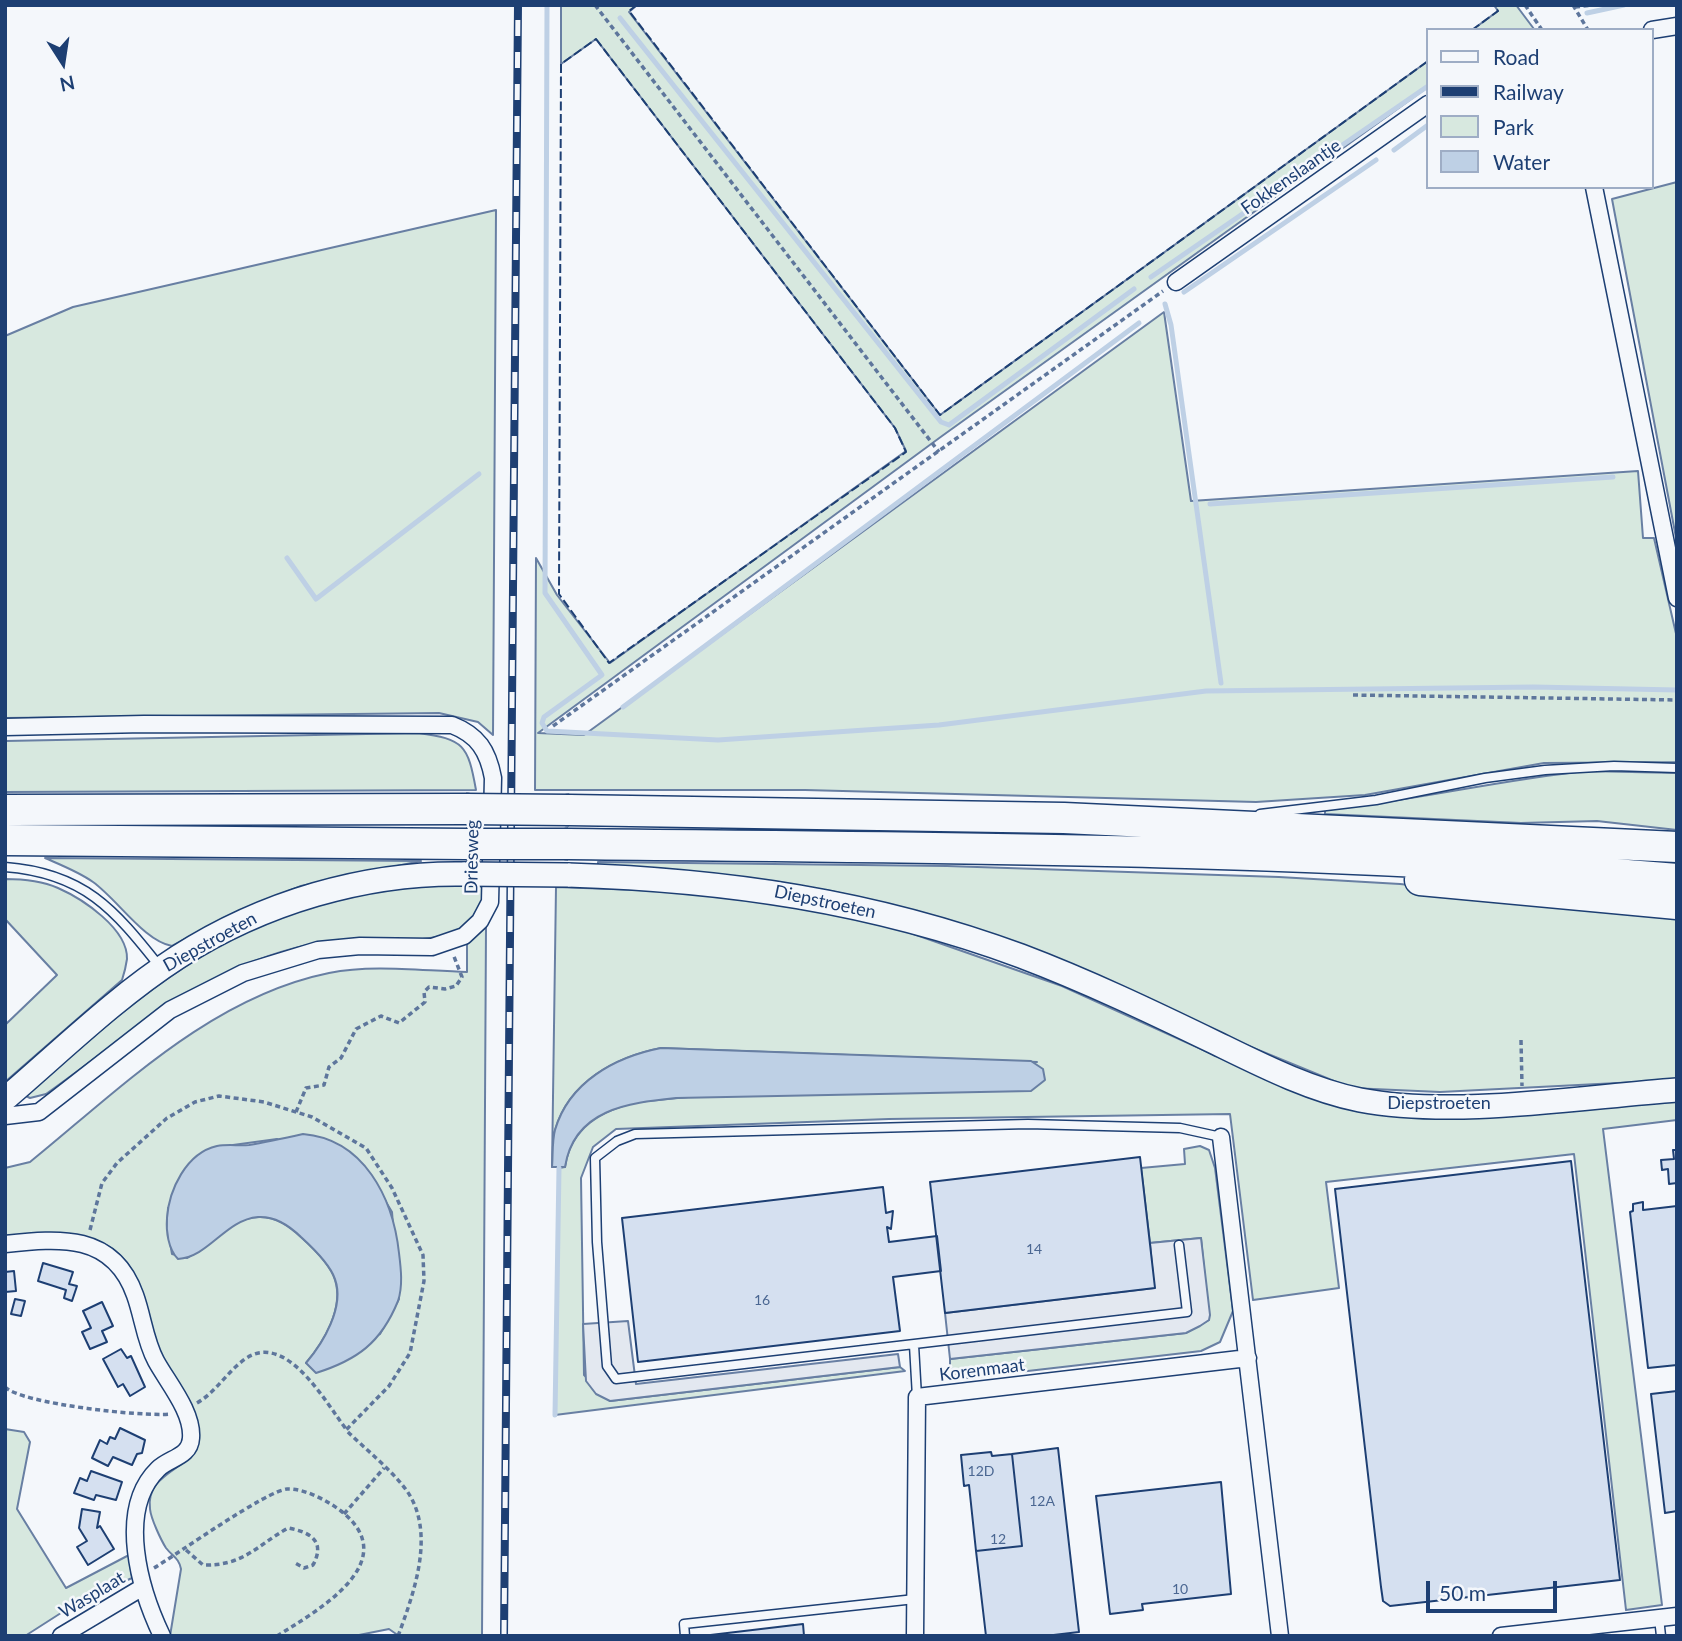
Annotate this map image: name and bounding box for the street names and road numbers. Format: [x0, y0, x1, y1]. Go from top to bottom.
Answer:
street label: Fokkenslaantje [1237, 135, 1345, 219]
street label: Driesweg [461, 820, 483, 894]
street label: Diepstroeten [772, 881, 878, 923]
street label: Diepstroeten [160, 907, 260, 977]
street label: Diepstroeten [1387, 1092, 1491, 1114]
street label: Korenmaat [938, 1354, 1026, 1386]
street label: Wasplaat [55, 1567, 129, 1623]

